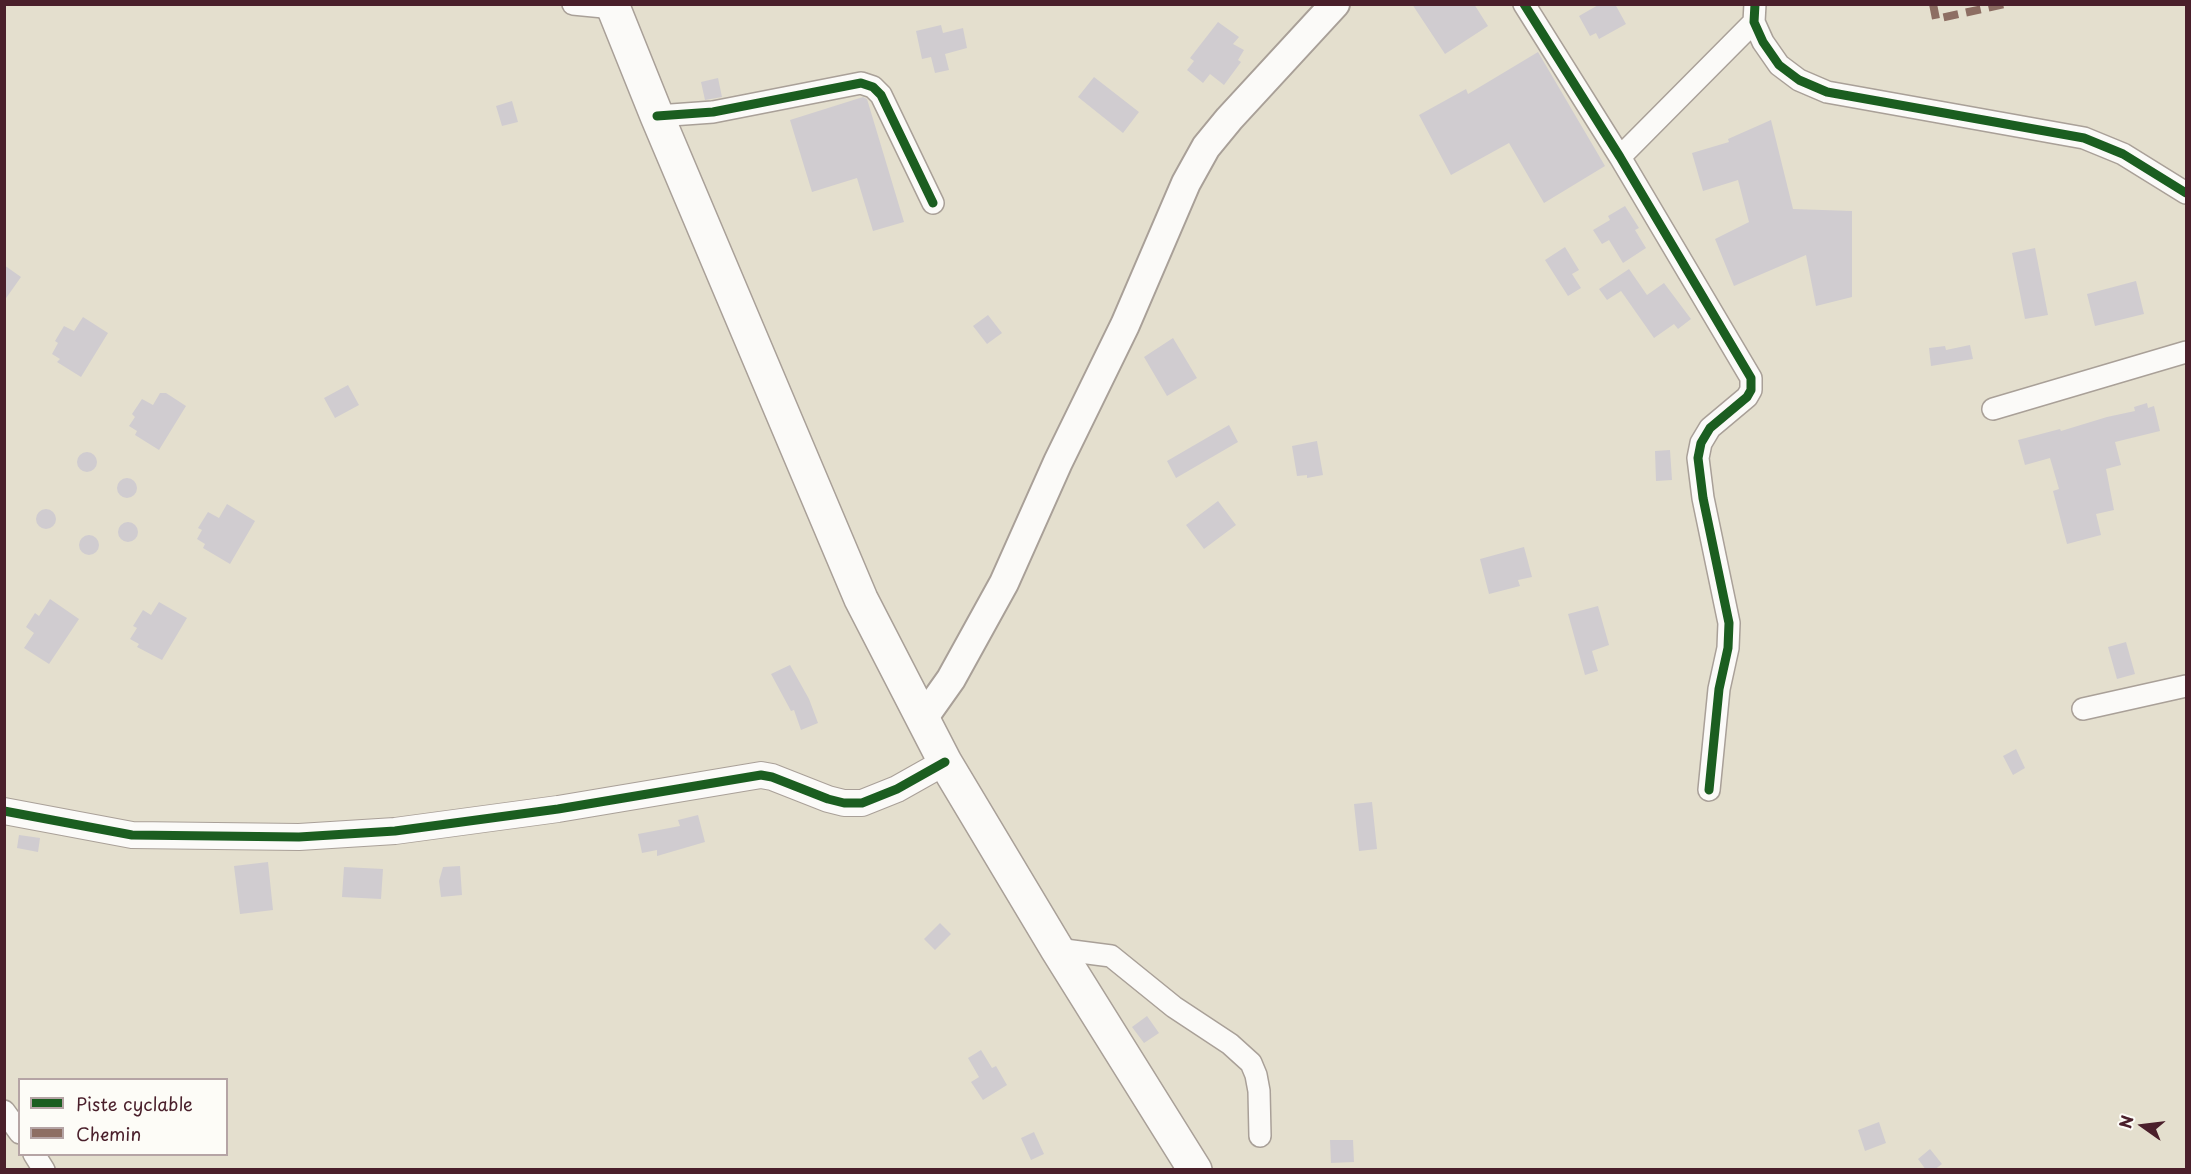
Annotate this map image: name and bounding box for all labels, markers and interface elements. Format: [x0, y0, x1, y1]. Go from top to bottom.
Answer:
legend [18, 1078, 228, 1156]
text: Piste cyclable [76, 1090, 193, 1117]
north arrow [2113, 1096, 2173, 1156]
text: N [2112, 1113, 2139, 1131]
text: Chemin [76, 1120, 141, 1147]

